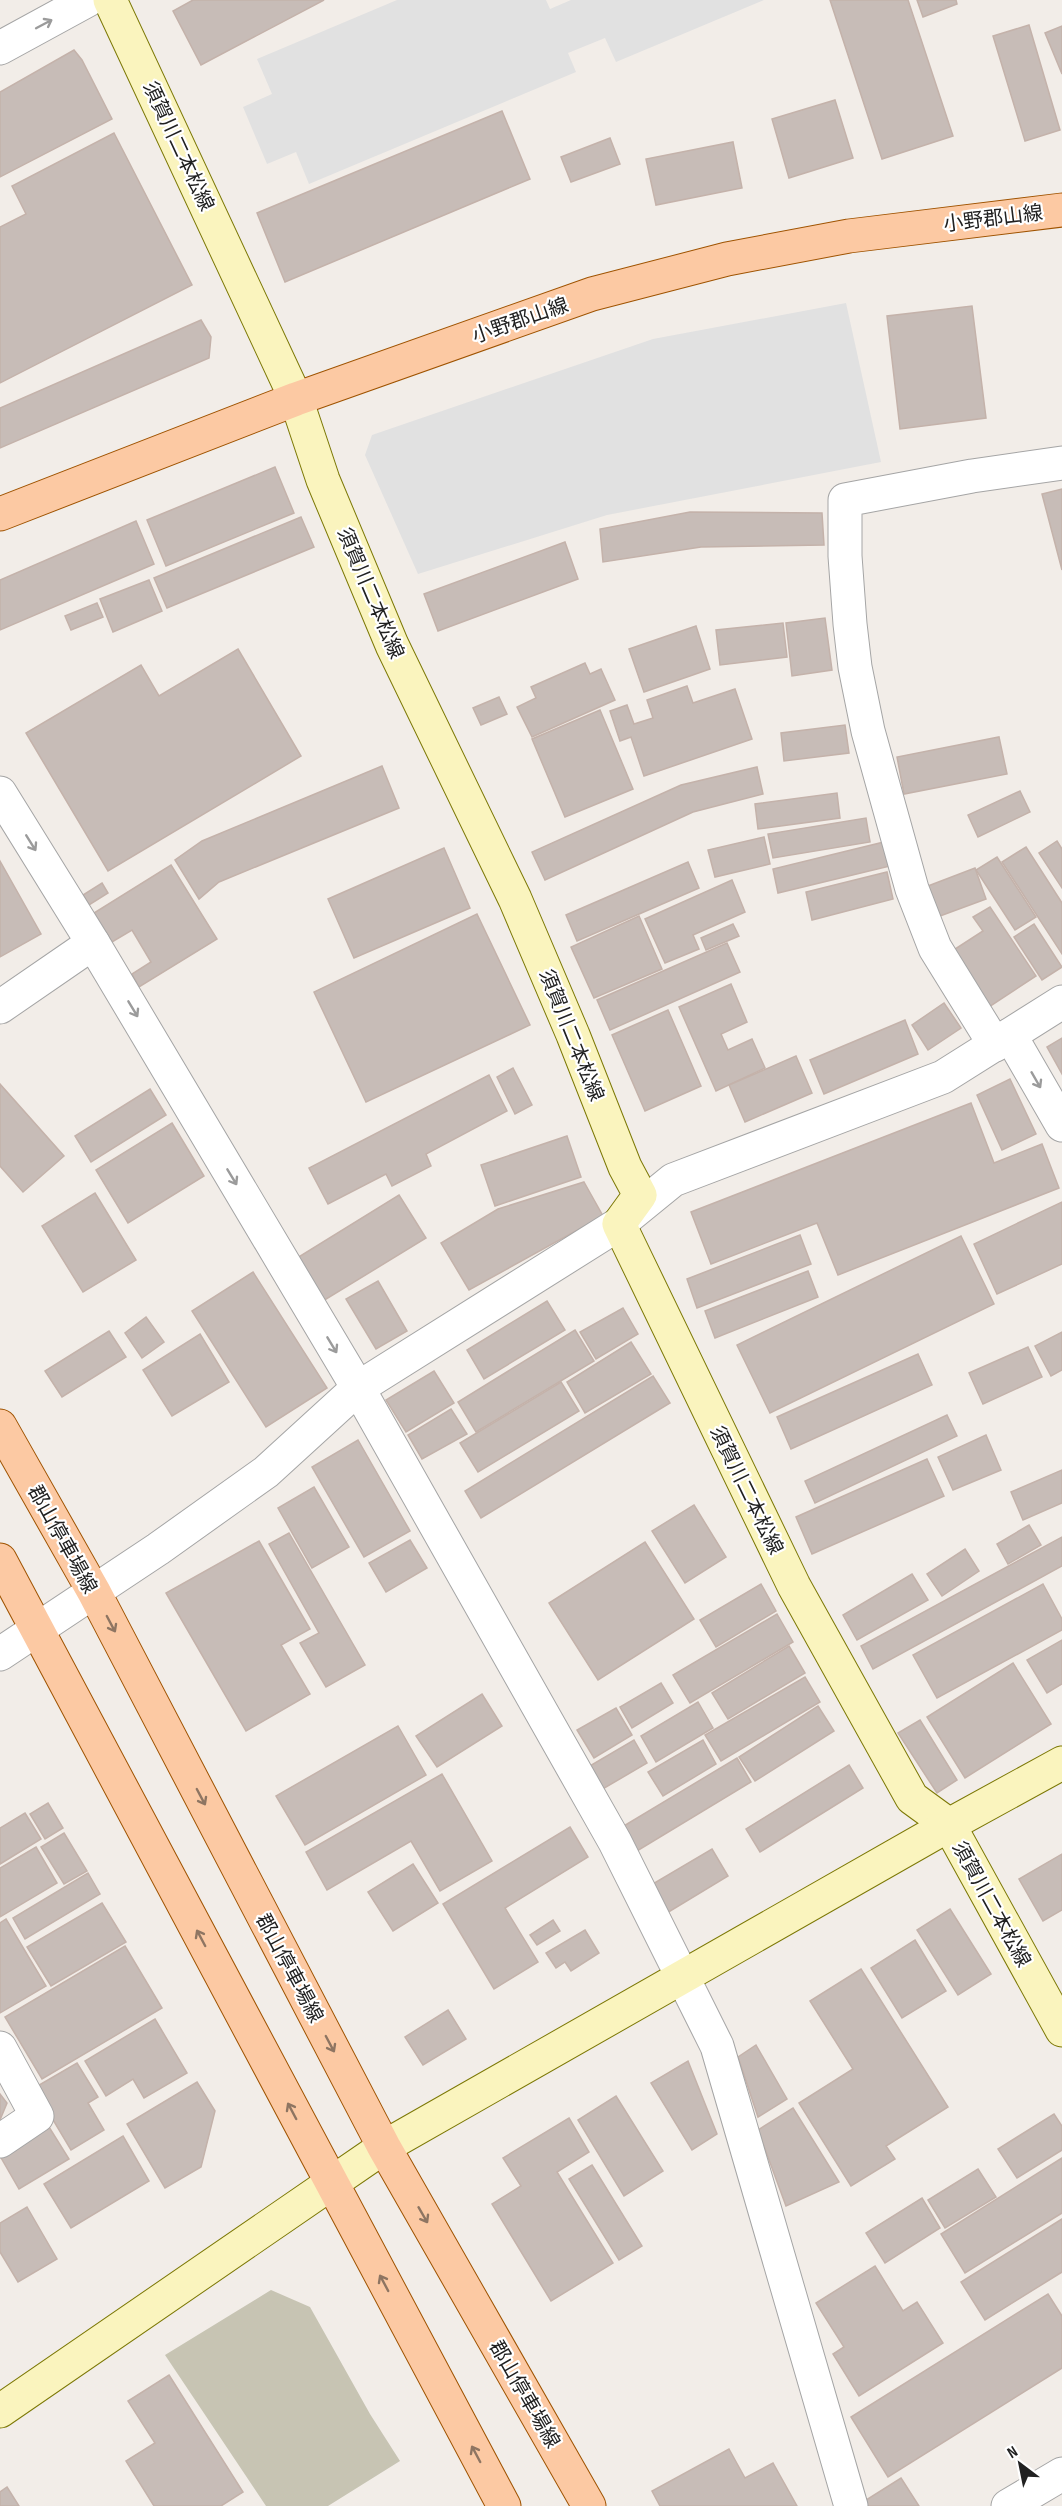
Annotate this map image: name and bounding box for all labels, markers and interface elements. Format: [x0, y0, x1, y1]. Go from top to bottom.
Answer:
one-way arrow [35, 18, 52, 30]
street label: 須賀川二本松線 [138, 78, 219, 215]
street label: 小野郡山線 [942, 201, 1044, 237]
street label: 小野郡山線 [469, 293, 572, 349]
street label: 須賀川二本松線 [332, 524, 408, 663]
one-way arrow [25, 834, 37, 851]
street label: 須賀川二本松線 [534, 966, 608, 1105]
one-way arrow [127, 1000, 139, 1017]
one-way arrow [1030, 1071, 1042, 1088]
one-way arrow [227, 1168, 239, 1185]
one-way arrow [327, 1335, 338, 1353]
street label: 須賀川二本松線 [705, 1422, 788, 1559]
street label: 郡山停車場線 [23, 1481, 102, 1598]
one-way arrow [105, 1615, 117, 1633]
one-way arrow [196, 1787, 207, 1805]
street label: 須賀川二本松線 [947, 1837, 1036, 1972]
street label: 郡山停車場線 [250, 1910, 328, 2027]
one-way arrow [195, 1930, 206, 1948]
one-way arrow [324, 2035, 336, 2052]
one-way arrow [286, 2102, 297, 2120]
one-way arrow [418, 2206, 429, 2224]
one-way arrow [378, 2274, 389, 2292]
street label: 郡山停車場線 [484, 2337, 565, 2452]
north arrow [990, 2434, 1050, 2494]
text: N [1004, 2442, 1022, 2463]
one-way arrow [470, 2446, 481, 2464]

